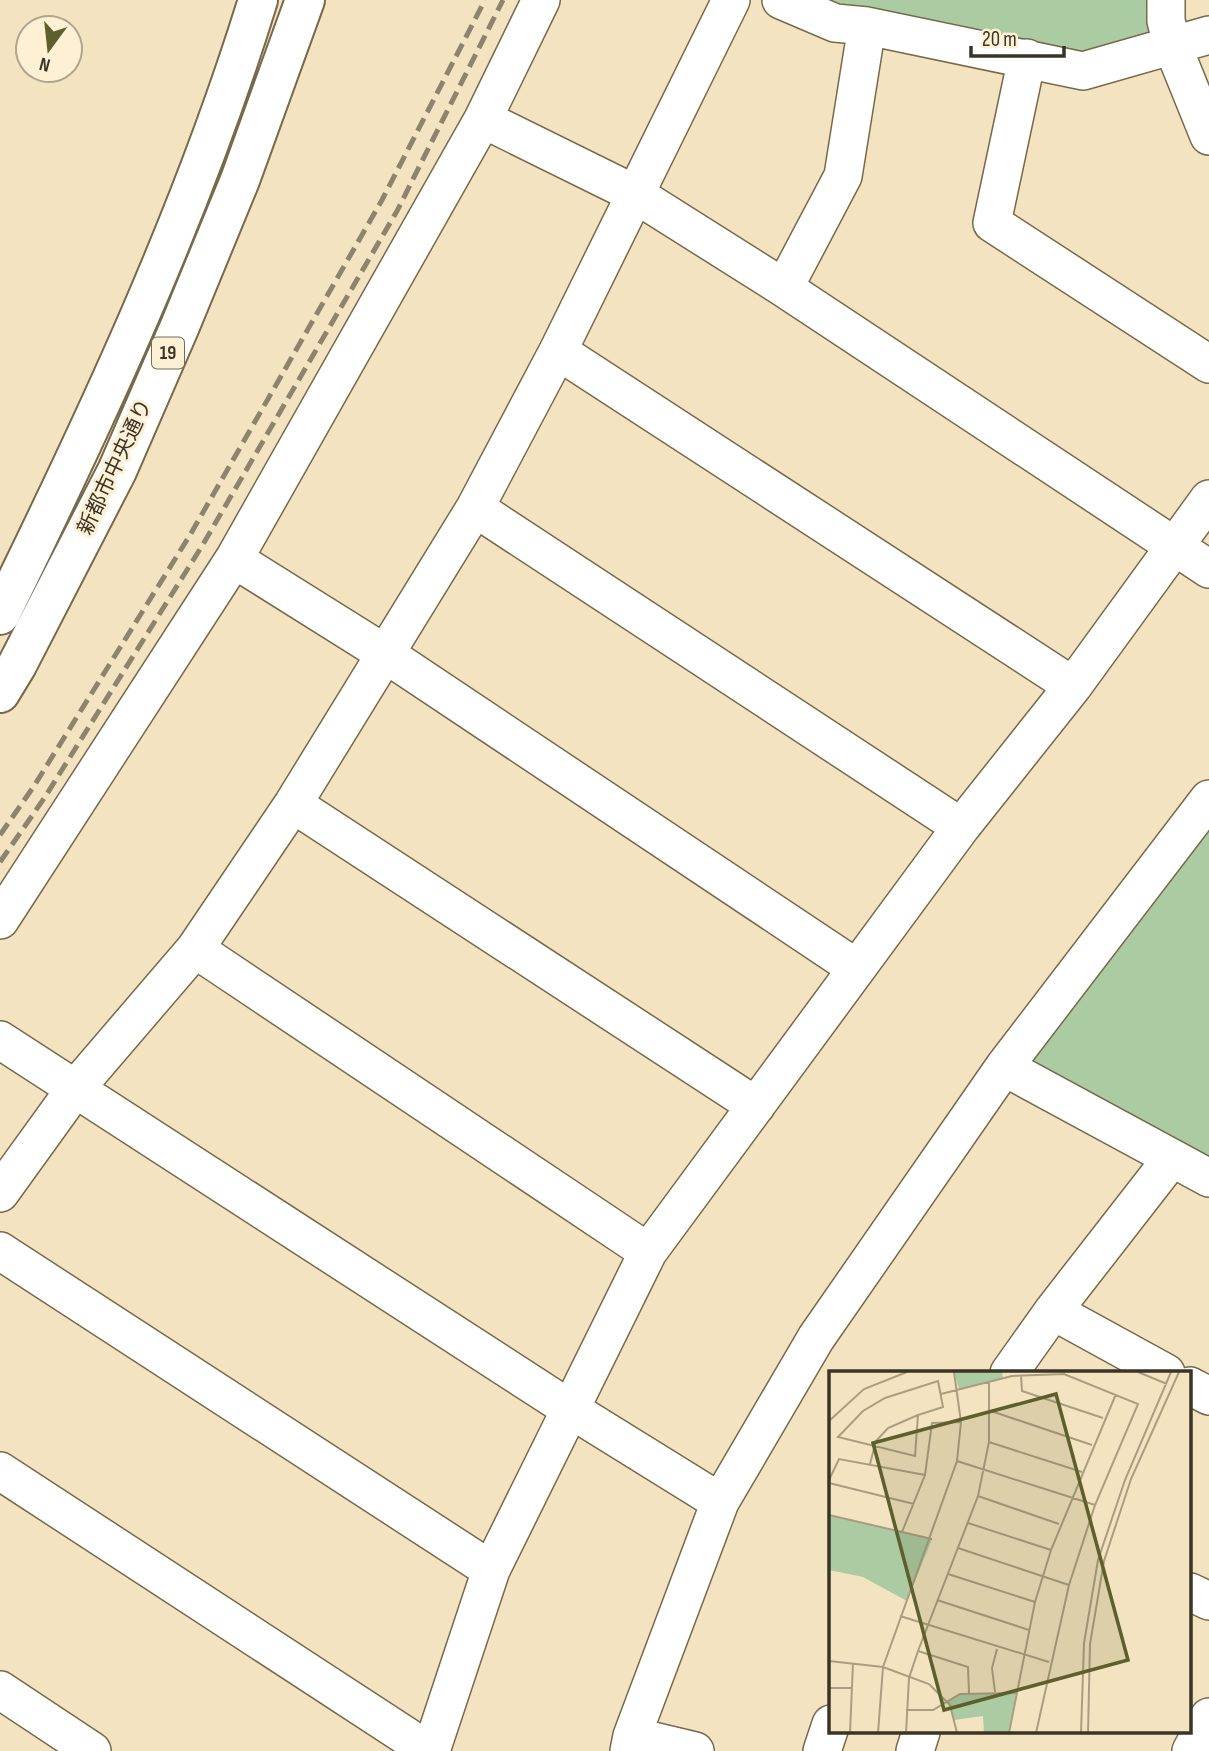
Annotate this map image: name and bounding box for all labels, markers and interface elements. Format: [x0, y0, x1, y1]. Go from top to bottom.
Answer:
north arrow [14, 14, 84, 84]
scale bar [971, 14, 1064, 58]
text: 20 m [982, 27, 1017, 52]
text: N [37, 52, 53, 76]
road number: 19 [152, 338, 184, 368]
street label: 新都市中央通り [73, 395, 157, 539]
inset map [829, 1371, 1192, 1734]

